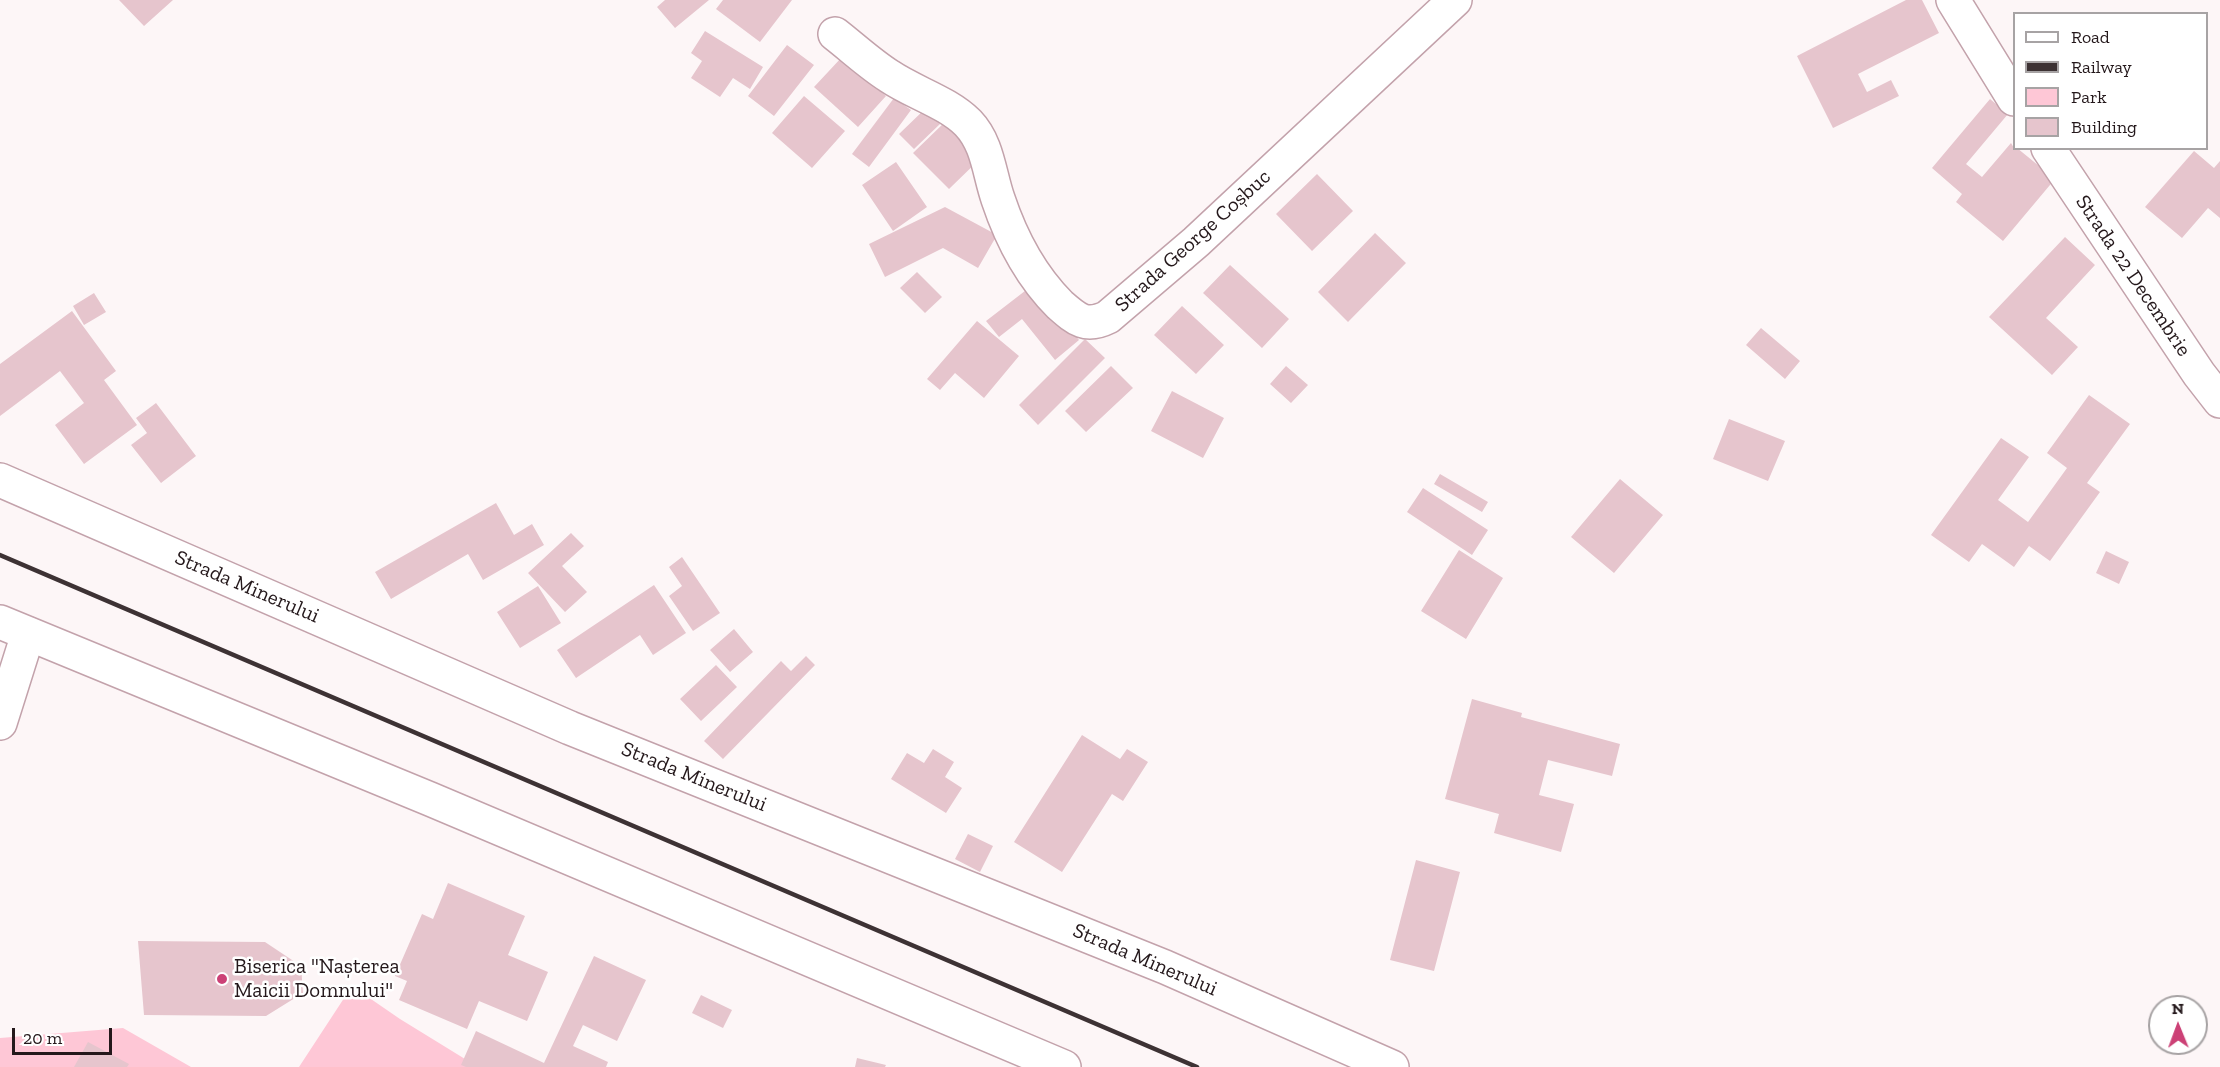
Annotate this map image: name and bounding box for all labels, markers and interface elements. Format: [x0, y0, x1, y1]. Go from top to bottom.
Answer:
legend [2013, 12, 2208, 150]
text: Road [2071, 26, 2110, 48]
text: Railway [2071, 56, 2132, 78]
text: Park [2071, 86, 2107, 108]
text: Building [2071, 116, 2137, 138]
street label: Strada George Coșbuc [1110, 164, 1276, 318]
street label: Strada 22 Decembrie [2070, 191, 2196, 361]
street label: Strada Minerului [171, 545, 323, 629]
street label: Strada Minerului [618, 736, 770, 818]
street label: Strada Minerului [1069, 918, 1221, 1002]
place label: Biserica "Nașterea Maicii Domnului" [234, 954, 400, 1004]
marker: Biserica "Nașterea Maicii Domnului" [215, 972, 229, 986]
north arrow [2148, 995, 2208, 1055]
text: N [2171, 999, 2184, 1018]
scale bar [15, 1016, 116, 1054]
text: 20 m [23, 1027, 62, 1049]

